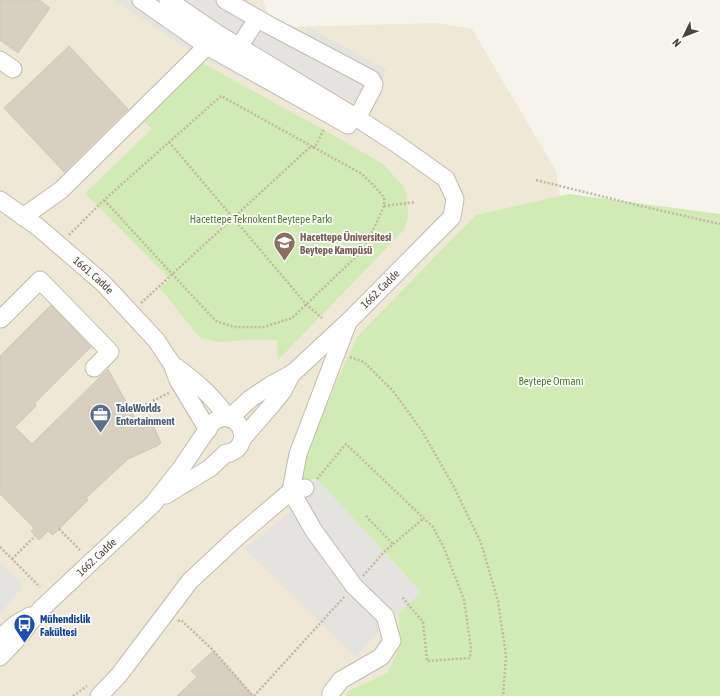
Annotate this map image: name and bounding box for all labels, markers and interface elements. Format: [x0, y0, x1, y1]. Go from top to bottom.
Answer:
north arrow [664, 16, 704, 56]
text: N [670, 36, 683, 49]
park label: Hacettepe Teknokent Beytepe Parkı [190, 213, 332, 225]
school or university icon: Hacettepe Üniversitesi Beytepe Kampüsü [272, 230, 298, 263]
place label: Hacettepe Üniversitesi Beytepe Kampüsü [300, 230, 392, 256]
street label: 1661. Cadde [71, 254, 116, 296]
street label: 1662. Cadde [358, 267, 402, 311]
park label: Beytepe Ormanı [519, 375, 583, 387]
office icon: TaleWorlds Entertainment [87, 401, 113, 434]
place label: TaleWorlds Entertainment [116, 402, 176, 427]
street label: 1662. Cadde [74, 536, 119, 579]
bus stop icon: Mühendislik Fakültesi [12, 612, 38, 645]
place label: Mühendislik Fakültesi [40, 613, 90, 638]

